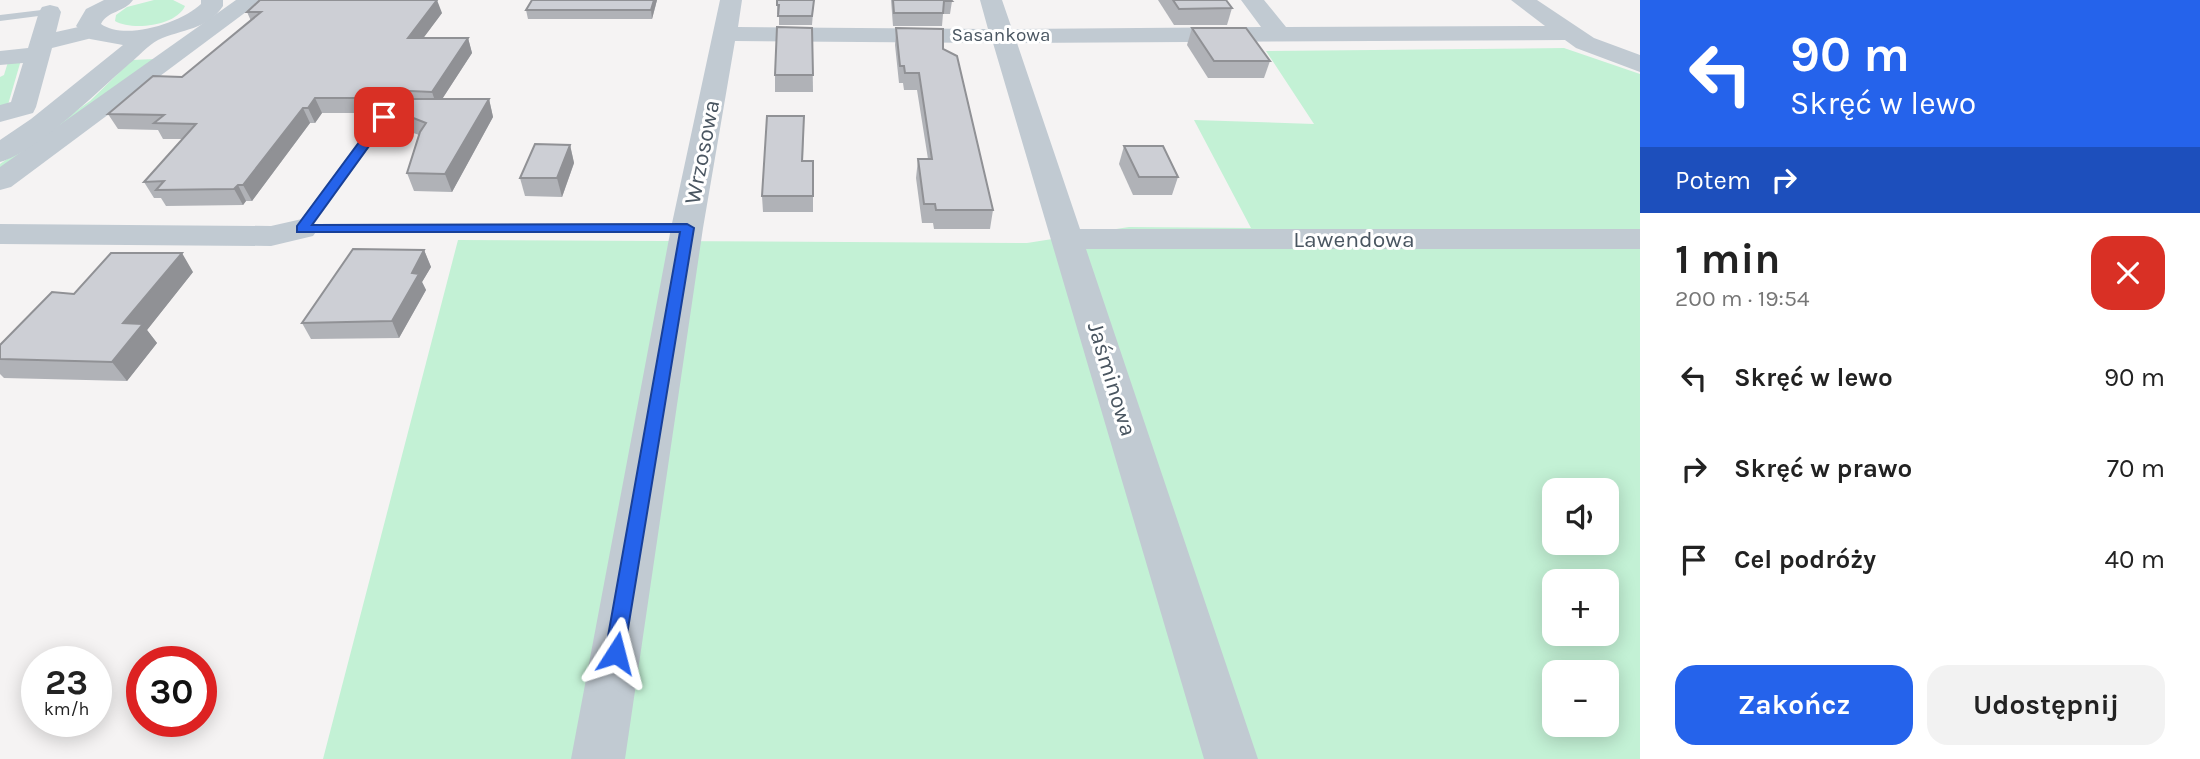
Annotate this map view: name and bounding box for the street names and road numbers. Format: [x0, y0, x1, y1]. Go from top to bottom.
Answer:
street label: Sasankowa [951, 24, 1051, 46]
street label: Wrzosowa [679, 98, 725, 206]
street label: Lawendowa [1293, 226, 1415, 253]
street label: Jaśminowa [1082, 319, 1142, 439]

